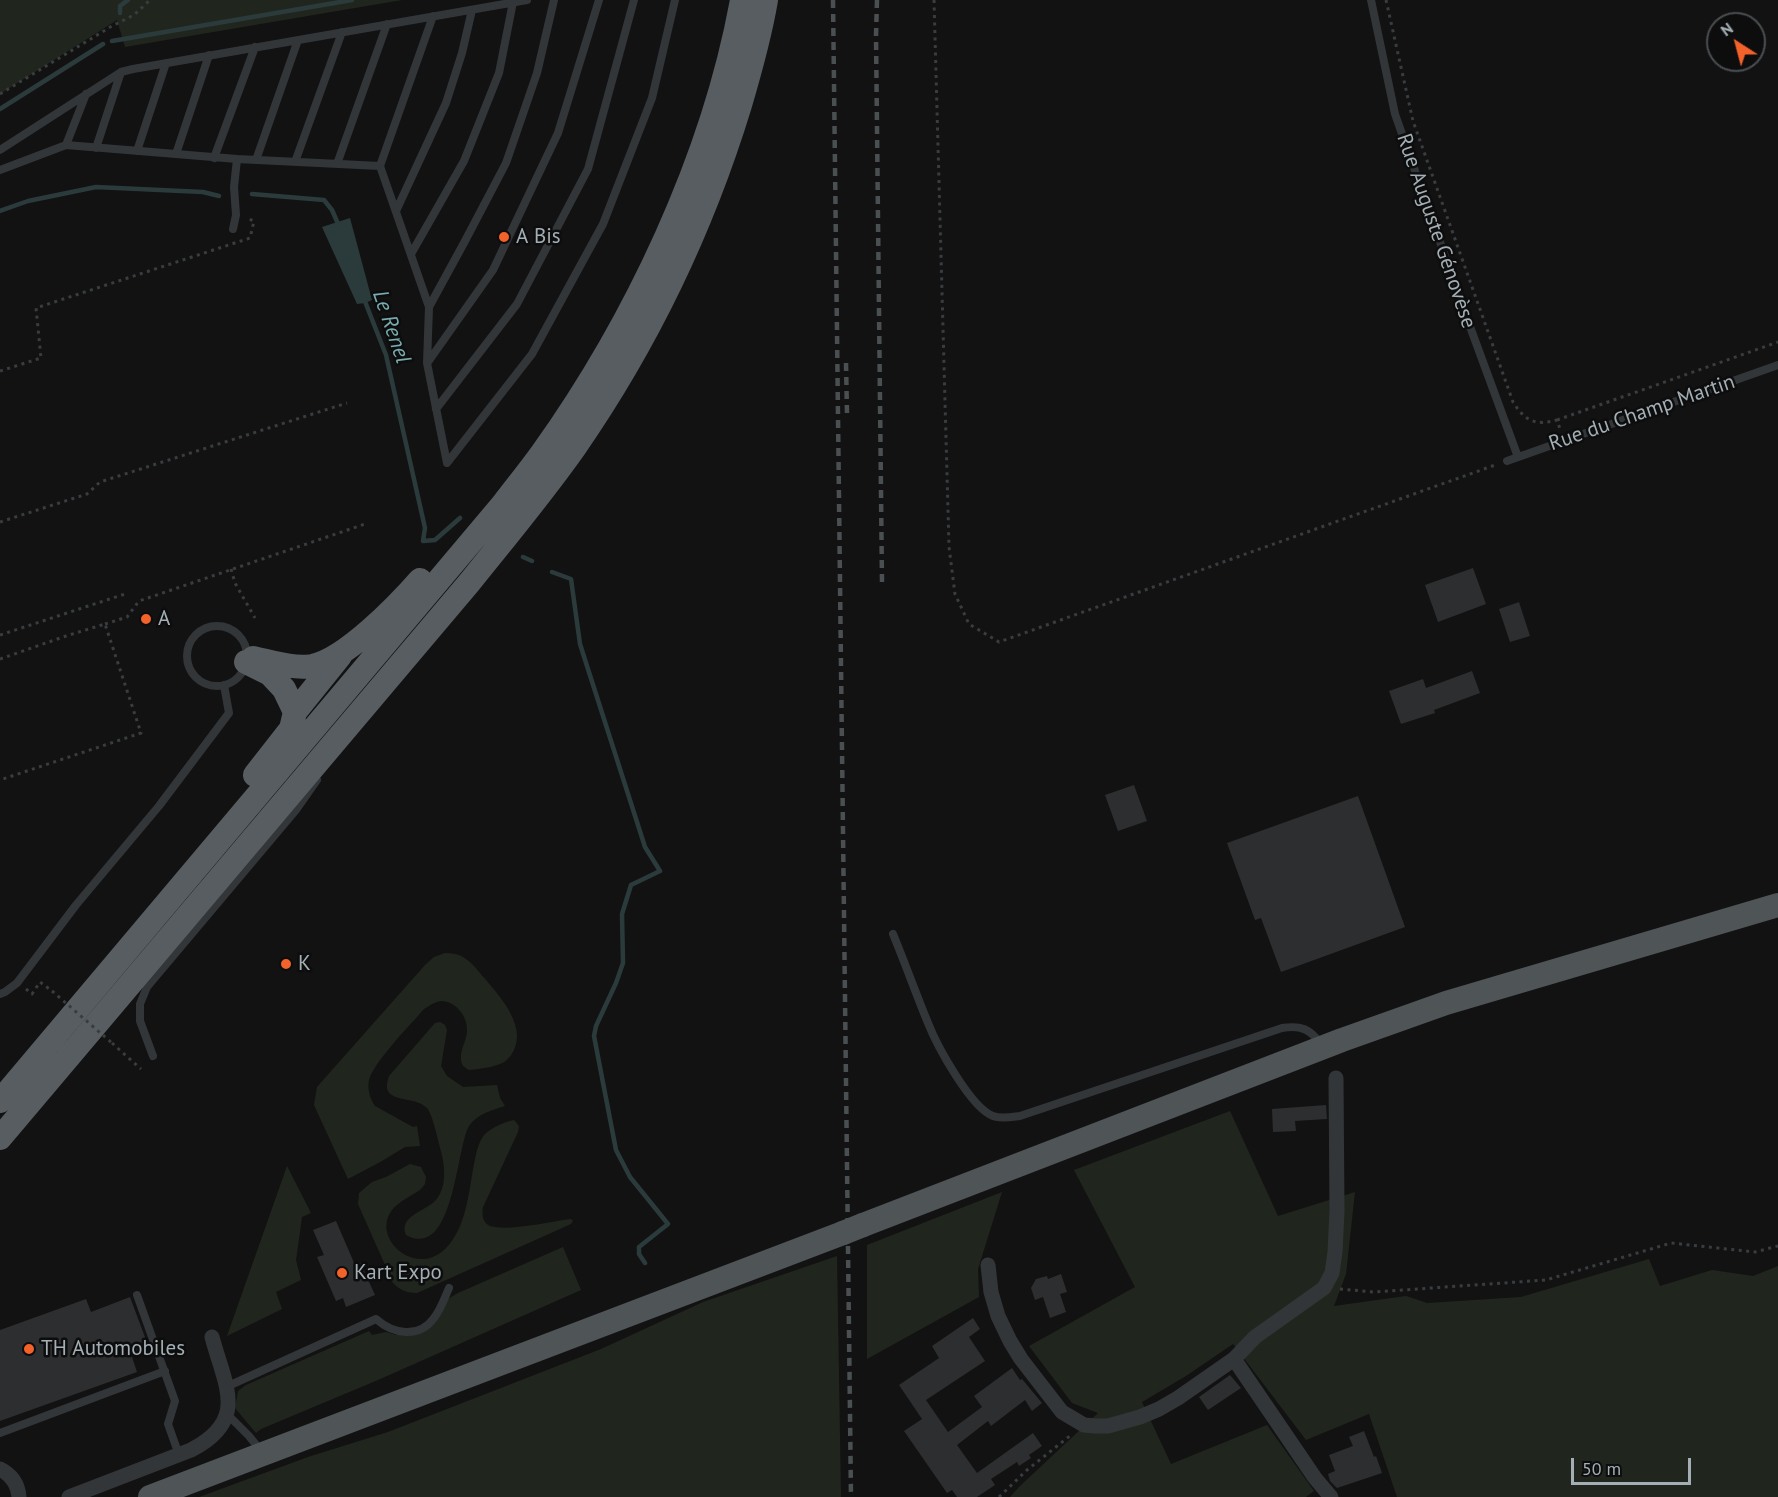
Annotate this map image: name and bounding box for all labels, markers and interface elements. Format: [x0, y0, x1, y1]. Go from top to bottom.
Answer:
north arrow [1706, 12, 1766, 72]
text: N [1716, 18, 1737, 40]
street label: Rue Auguste Génovèse [1391, 130, 1481, 332]
place label: A Bis [516, 224, 561, 250]
marker: A Bis [497, 230, 511, 244]
water label: Le Renel [366, 287, 416, 367]
street label: Rue du Champ Martin [1546, 369, 1738, 457]
place label: A [158, 606, 170, 632]
marker: A [139, 612, 153, 626]
place label: K [298, 951, 311, 977]
marker: K [279, 957, 293, 971]
place label: Kart Expo [354, 1260, 442, 1286]
marker: Kart Expo [335, 1266, 349, 1280]
place label: TH Automobiles [41, 1336, 185, 1362]
marker: TH Automobiles [22, 1342, 36, 1356]
scale bar [1574, 1446, 1694, 1484]
text: 50 m [1582, 1457, 1621, 1480]

